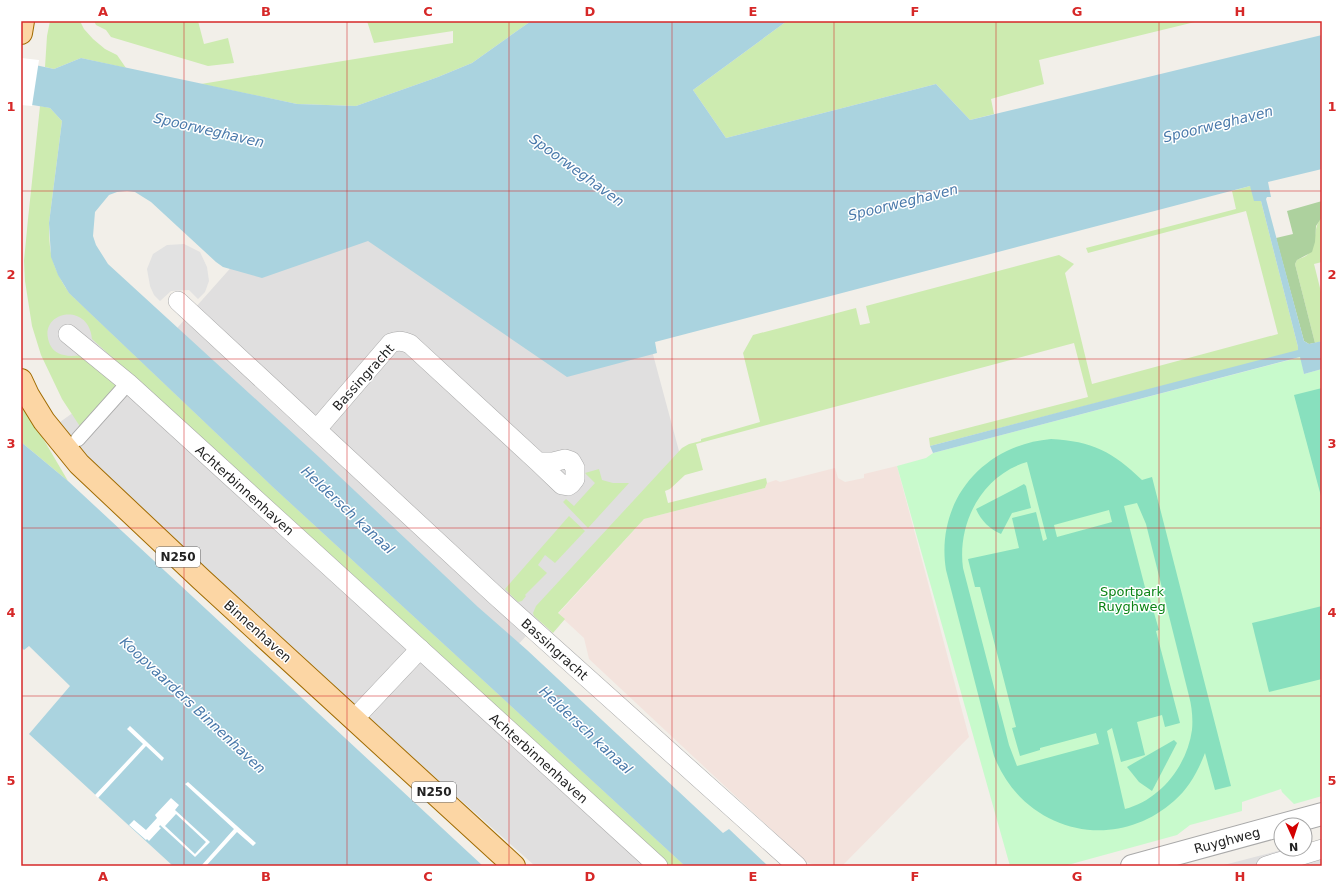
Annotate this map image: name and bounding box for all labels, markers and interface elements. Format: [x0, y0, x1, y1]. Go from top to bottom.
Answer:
text: A [98, 4, 108, 19]
text: B [261, 4, 271, 19]
text: C [423, 4, 433, 19]
text: D [585, 4, 596, 19]
text: E [749, 4, 757, 19]
text: F [911, 4, 919, 19]
text: G [1072, 4, 1082, 19]
text: H [1235, 4, 1245, 19]
text: 1 [6, 99, 16, 114]
text: 1 [1327, 99, 1337, 114]
water label: Spoorweghaven [1161, 103, 1275, 145]
water label: Spoorweghaven [152, 110, 266, 150]
water label: Spoorweghaven [527, 130, 627, 210]
water label: Spoorweghaven [846, 181, 960, 223]
text: 2 [6, 267, 16, 282]
text: 2 [1327, 267, 1337, 282]
street label: Bassingracht [330, 341, 397, 414]
text: 3 [6, 436, 16, 451]
text: 3 [1327, 436, 1337, 451]
street label: Achterbinnenhaven [192, 442, 297, 539]
water label: Heldersch kanaal [298, 463, 398, 557]
road number: N250 [156, 547, 200, 567]
park label: Sportpark Ruyghweg [1098, 584, 1166, 614]
street label: Binnenhaven [221, 597, 294, 666]
text: 4 [6, 605, 16, 620]
text: 4 [1327, 605, 1337, 620]
street label: Bassingracht [518, 616, 591, 683]
water label: Koopvaarders Binnenhaven [117, 633, 269, 777]
water label: Heldersch kanaal [536, 683, 636, 777]
street label: Achterbinnenhaven [486, 710, 591, 807]
text: 5 [6, 773, 16, 788]
text: 5 [1327, 773, 1337, 788]
road number: N250 [412, 782, 456, 802]
north arrow [1273, 817, 1313, 857]
street label: Ruyghweg [1192, 824, 1262, 856]
text: N [1289, 840, 1298, 853]
text: A [98, 869, 108, 884]
text: B [261, 869, 271, 884]
text: C [423, 869, 433, 884]
text: D [585, 869, 596, 884]
text: E [749, 869, 757, 884]
text: F [911, 869, 919, 884]
text: G [1072, 869, 1082, 884]
text: H [1235, 869, 1245, 884]

